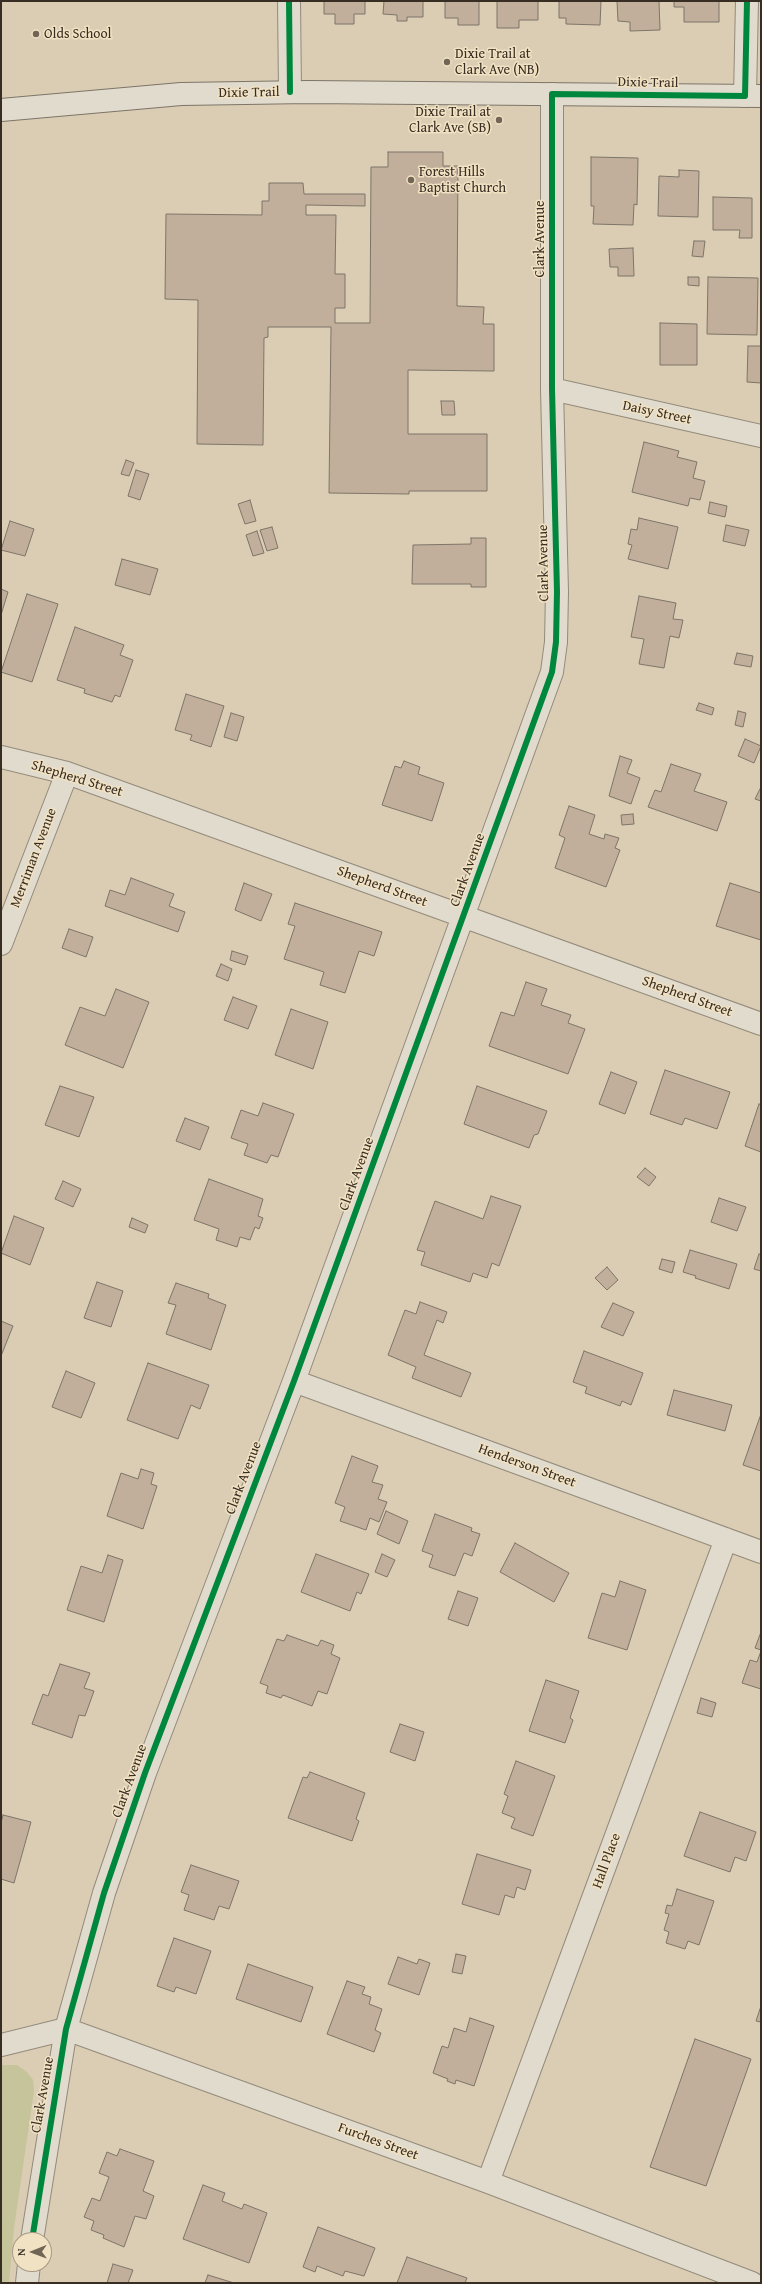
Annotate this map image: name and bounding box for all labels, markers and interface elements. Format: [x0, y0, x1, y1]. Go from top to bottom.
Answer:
place label: Olds School [44, 26, 111, 42]
marker: Olds School [31, 29, 41, 39]
place label: Dixie Trail at Clark Ave (NB) [455, 46, 539, 78]
marker: Dixie Trail at Clark Ave (NB) [442, 57, 452, 67]
street label: Dixie Trail [617, 74, 679, 92]
street label: Dixie Trail [218, 84, 280, 102]
place label: Dixie Trail at Clark Ave (SB) [409, 104, 491, 136]
marker: Dixie Trail at Clark Ave (SB) [494, 115, 504, 125]
place label: Forest Hills Baptist Church [419, 164, 506, 196]
marker: Forest Hills Baptist Church [406, 175, 416, 185]
street label: Clark Avenue [532, 200, 548, 278]
street label: Daisy Street [621, 397, 693, 429]
street label: Clark Avenue [535, 524, 553, 602]
street label: Shepherd Street [29, 757, 125, 801]
street label: Merriman Avenue [7, 806, 61, 910]
street label: Clark Avenue [447, 831, 489, 909]
street label: Shepherd Street [335, 863, 429, 911]
street label: Shepherd Street [640, 973, 734, 1021]
street label: Clark Avenue [336, 1135, 378, 1213]
street label: Clark Avenue [222, 1439, 266, 1517]
street label: Henderson Street [476, 1441, 578, 1491]
street label: Clark Avenue [109, 1742, 151, 1820]
street label: Hall Place [589, 1831, 625, 1891]
street label: Clark Avenue [28, 2056, 58, 2134]
street label: Furches Street [335, 2120, 421, 2164]
north arrow [12, 2232, 52, 2272]
text: N [13, 2248, 29, 2256]

